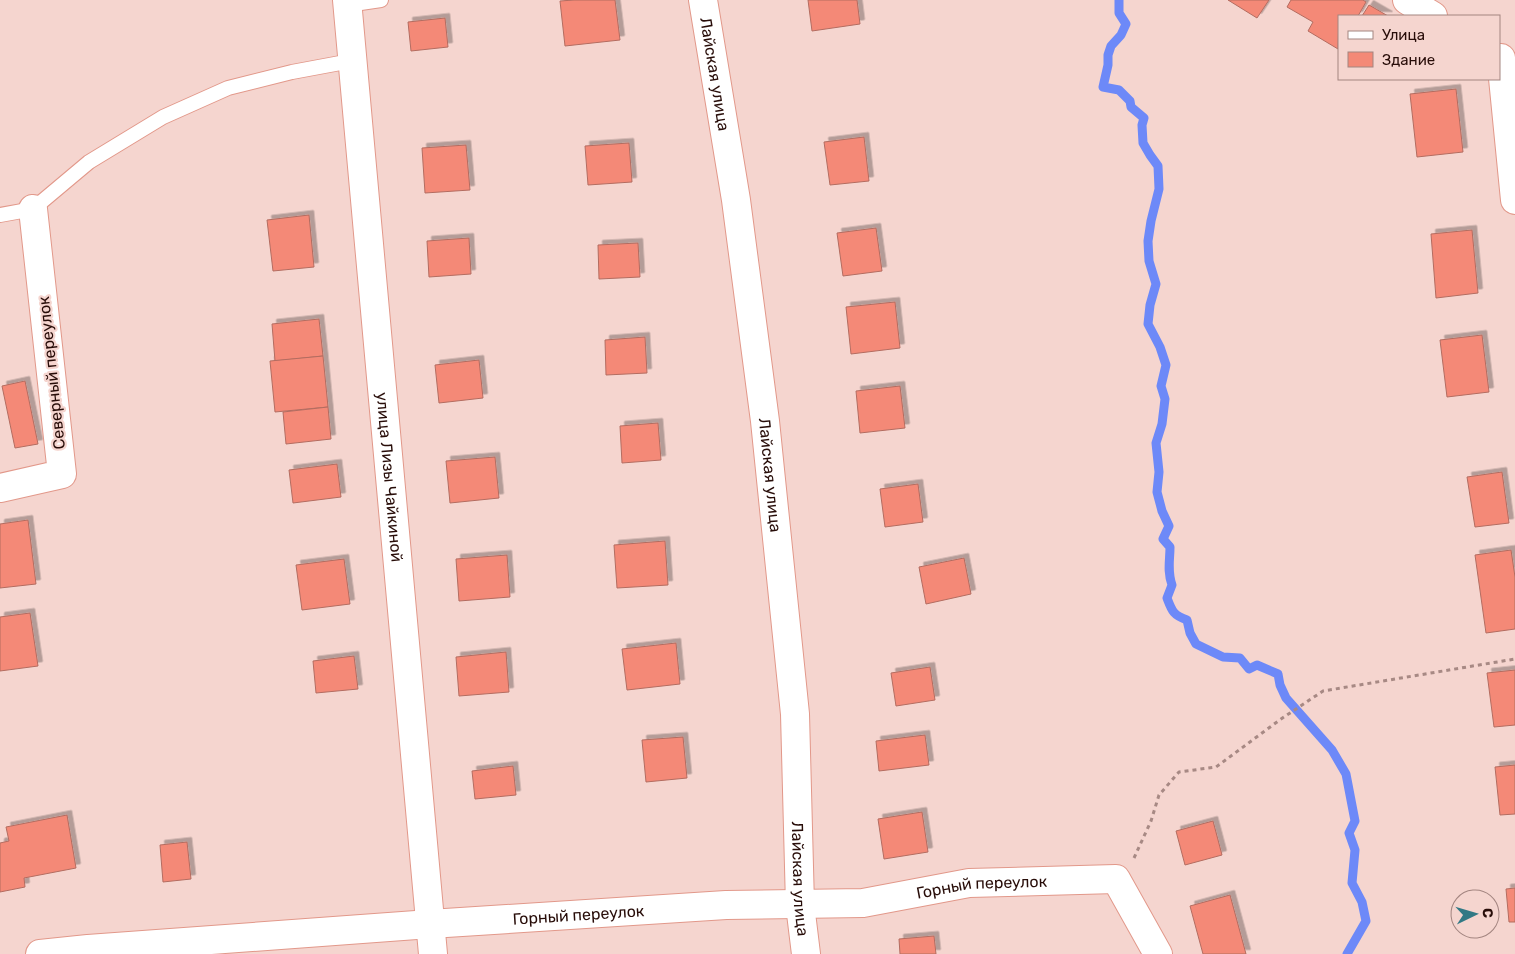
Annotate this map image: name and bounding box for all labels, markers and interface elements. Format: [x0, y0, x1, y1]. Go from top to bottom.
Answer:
legend [1338, 15, 1500, 80]
street label: Лайская улица [696, 16, 733, 132]
text: Улица [1382, 26, 1425, 44]
text: Здание [1382, 51, 1435, 69]
street label: Северный переулок [34, 295, 69, 450]
street label: улица Лизы Чайкиной [372, 391, 407, 563]
street label: Лайская улица [755, 417, 785, 533]
street label: Лайская улица [788, 821, 813, 937]
street label: Горный переулок [915, 872, 1048, 903]
north arrow [1450, 889, 1500, 939]
street label: Горный переулок [512, 901, 645, 929]
text: С [1479, 907, 1496, 919]

